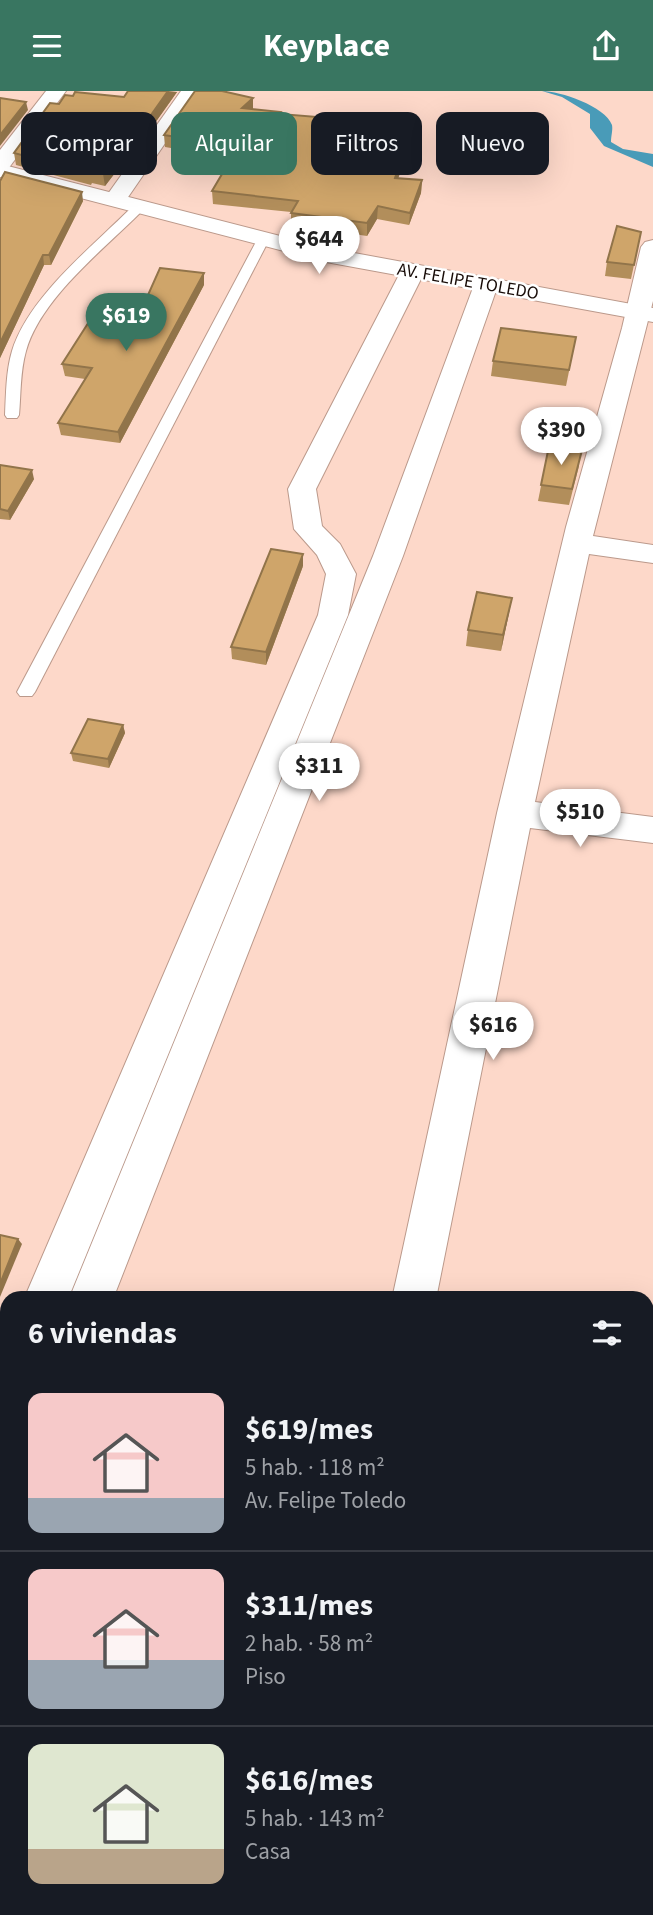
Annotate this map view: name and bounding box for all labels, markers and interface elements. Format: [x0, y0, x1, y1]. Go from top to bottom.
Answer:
text: Keyplace [263, 23, 390, 69]
icon: menu [28, 27, 66, 65]
icon: share [587, 27, 625, 65]
chip: Comprar [21, 112, 157, 175]
chip: Alquilar [171, 112, 297, 175]
chip: Filtros [311, 112, 422, 175]
chip: Nuevo [436, 112, 549, 175]
pin: $644 [278, 216, 360, 276]
text: $644 [295, 222, 343, 255]
street label: AV. FELIPE TOLEDO [395, 257, 541, 306]
pin: $619 [85, 293, 167, 353]
text: $619 [102, 299, 150, 332]
pin: $390 [520, 407, 602, 467]
text: $390 [537, 413, 585, 446]
pin: $311 [278, 743, 360, 803]
text: $311 [295, 749, 343, 782]
pin: $510 [539, 789, 621, 849]
text: $510 [556, 795, 604, 828]
pin: $616 [452, 1003, 534, 1062]
text: $616 [469, 1008, 517, 1041]
text: 6 viviendas [28, 1312, 177, 1355]
icon: filters [588, 1314, 626, 1352]
text: $619/mes [245, 1408, 373, 1451]
icon: home [84, 1421, 168, 1505]
text: 5 hab. · 118 m² [245, 1451, 385, 1484]
text: Av. Felipe Toledo [245, 1484, 406, 1517]
text: $311/mes [245, 1584, 373, 1627]
icon: home [84, 1597, 168, 1681]
text: 2 hab. · 58 m² [245, 1627, 373, 1660]
text: Piso [245, 1660, 286, 1693]
text: $616/mes [245, 1759, 373, 1802]
icon: home [84, 1772, 168, 1856]
text: 5 hab. · 143 m² [245, 1802, 385, 1835]
text: Casa [245, 1835, 291, 1868]

